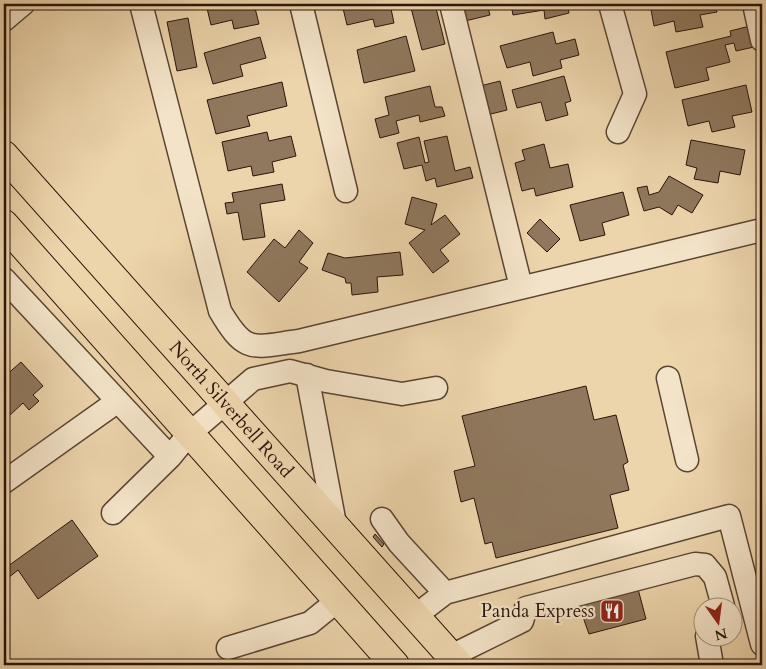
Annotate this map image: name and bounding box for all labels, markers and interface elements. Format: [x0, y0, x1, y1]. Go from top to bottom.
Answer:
street label: North Silverbell Road [163, 335, 299, 484]
north arrow [694, 596, 744, 646]
place label: Panda Express [481, 598, 594, 624]
restaurant icon: Panda Express [599, 598, 625, 624]
text: N [713, 623, 729, 645]

